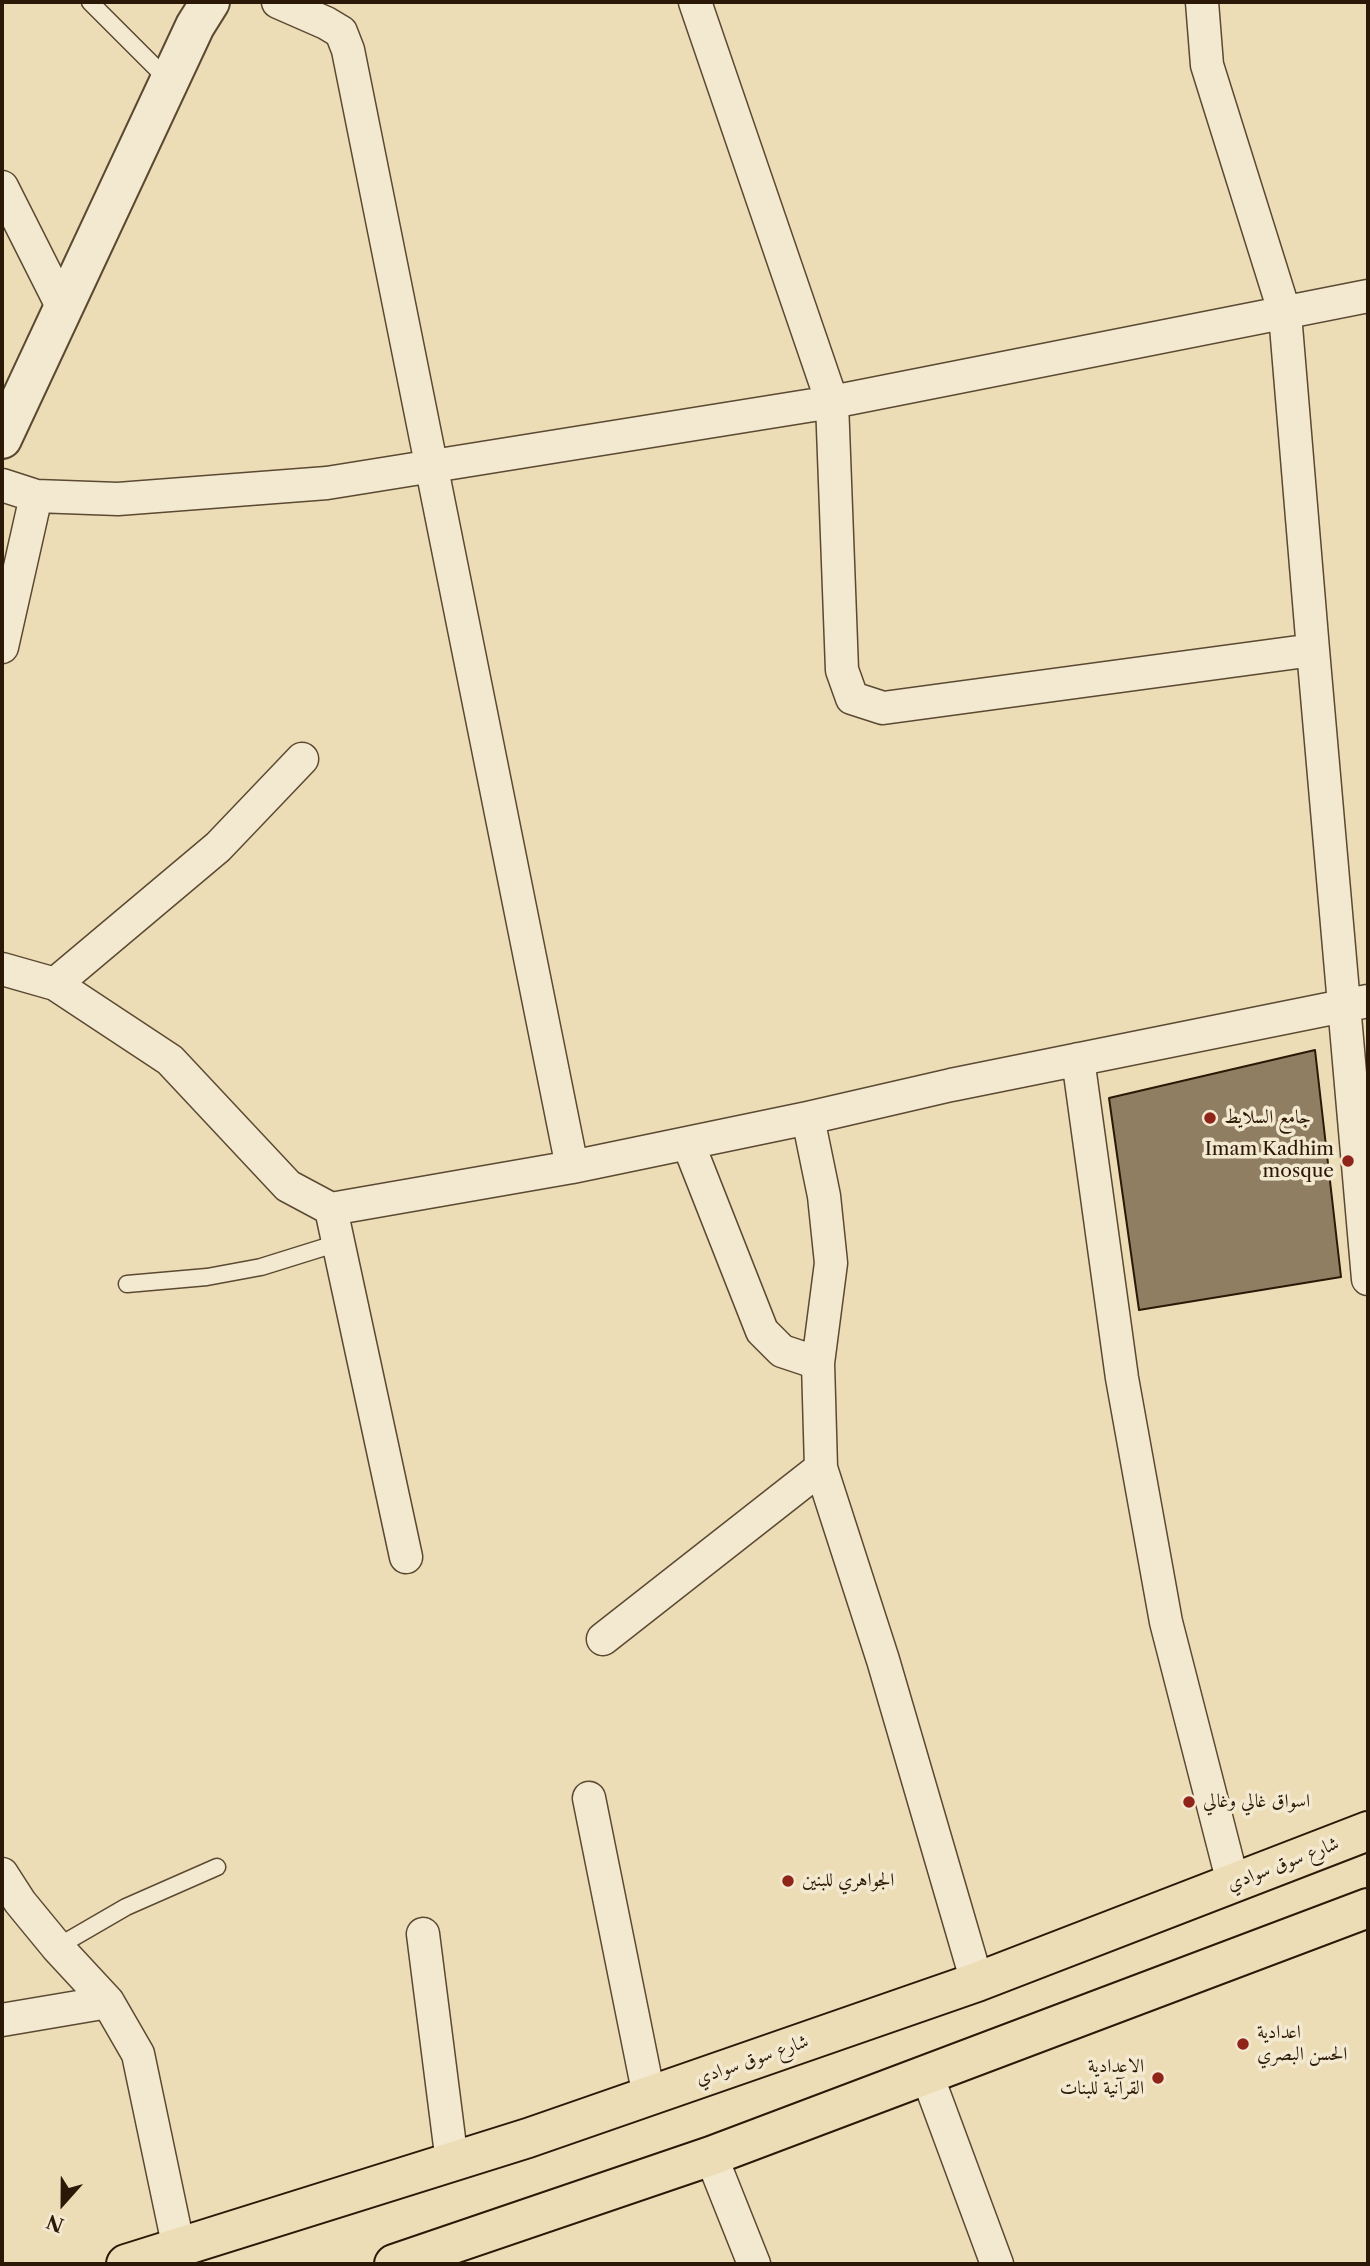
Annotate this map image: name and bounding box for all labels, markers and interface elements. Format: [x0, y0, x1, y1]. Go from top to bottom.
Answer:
place label: جامع السلايط [1224, 1107, 1311, 1129]
marker: جامع السلايط [1202, 1110, 1218, 1126]
place label: Imam Kadhim mosque [1205, 1139, 1334, 1183]
marker: Imam Kadhim mosque [1340, 1153, 1356, 1169]
place label: اسواق غالي وغالي [1203, 1791, 1310, 1813]
marker: اسواق غالي وغالي [1181, 1794, 1197, 1810]
street label: شارع سوق سوادي [1224, 1832, 1342, 1896]
place label: الجواهري للبنين [802, 1870, 894, 1892]
marker: الجواهري للبنين [780, 1873, 796, 1889]
place label: اعدادية الحسن البصري [1257, 2022, 1347, 2066]
street label: شارع سوق سوادي [692, 2030, 812, 2090]
marker: اعدادية الحسن البصري [1235, 2036, 1251, 2052]
place label: الاعدادية القرآنية للبنات [1060, 2056, 1144, 2100]
marker: الاعدادية القرآنية للبنات [1150, 2070, 1166, 2086]
north arrow [28, 2168, 98, 2238]
text: N [43, 2209, 67, 2237]

